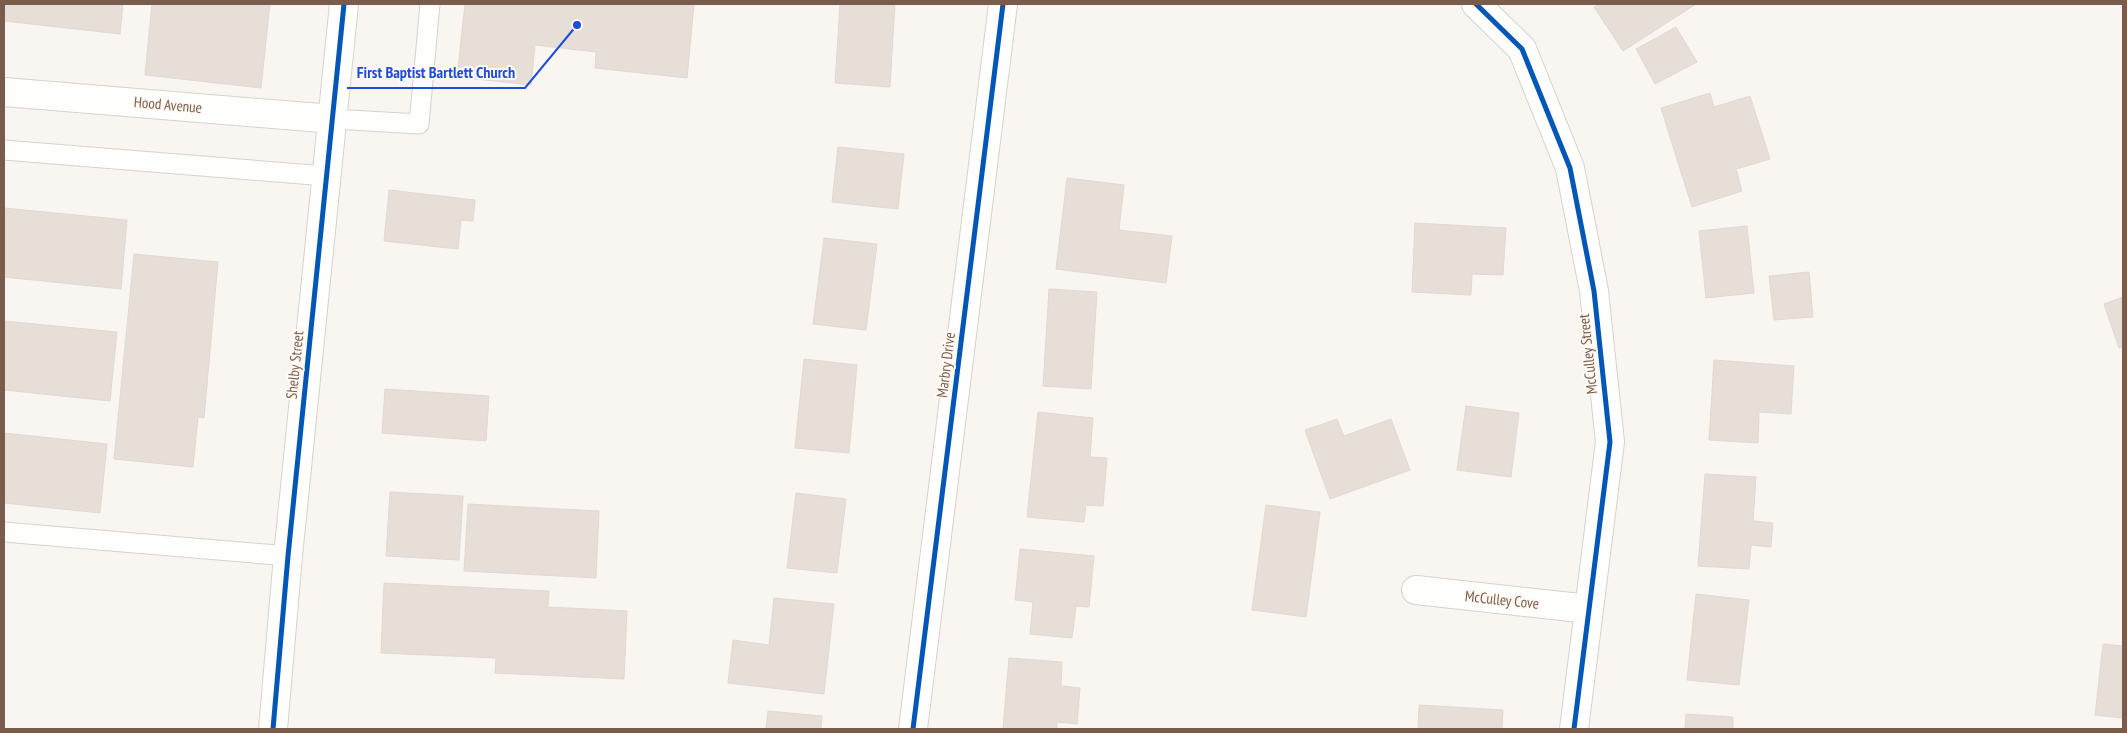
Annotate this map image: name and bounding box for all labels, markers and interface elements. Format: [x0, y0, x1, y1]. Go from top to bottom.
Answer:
callout: First Baptist Bartlett Church [347, 57, 525, 88]
text: First Baptist Bartlett Church [357, 62, 515, 82]
street label: Hood Avenue [133, 92, 203, 117]
street label: McCulley Street [1574, 313, 1601, 395]
street label: Shelby Street [281, 330, 308, 400]
street label: Marbry Drive [932, 331, 959, 399]
street label: McCulley Cove [1464, 586, 1540, 613]

